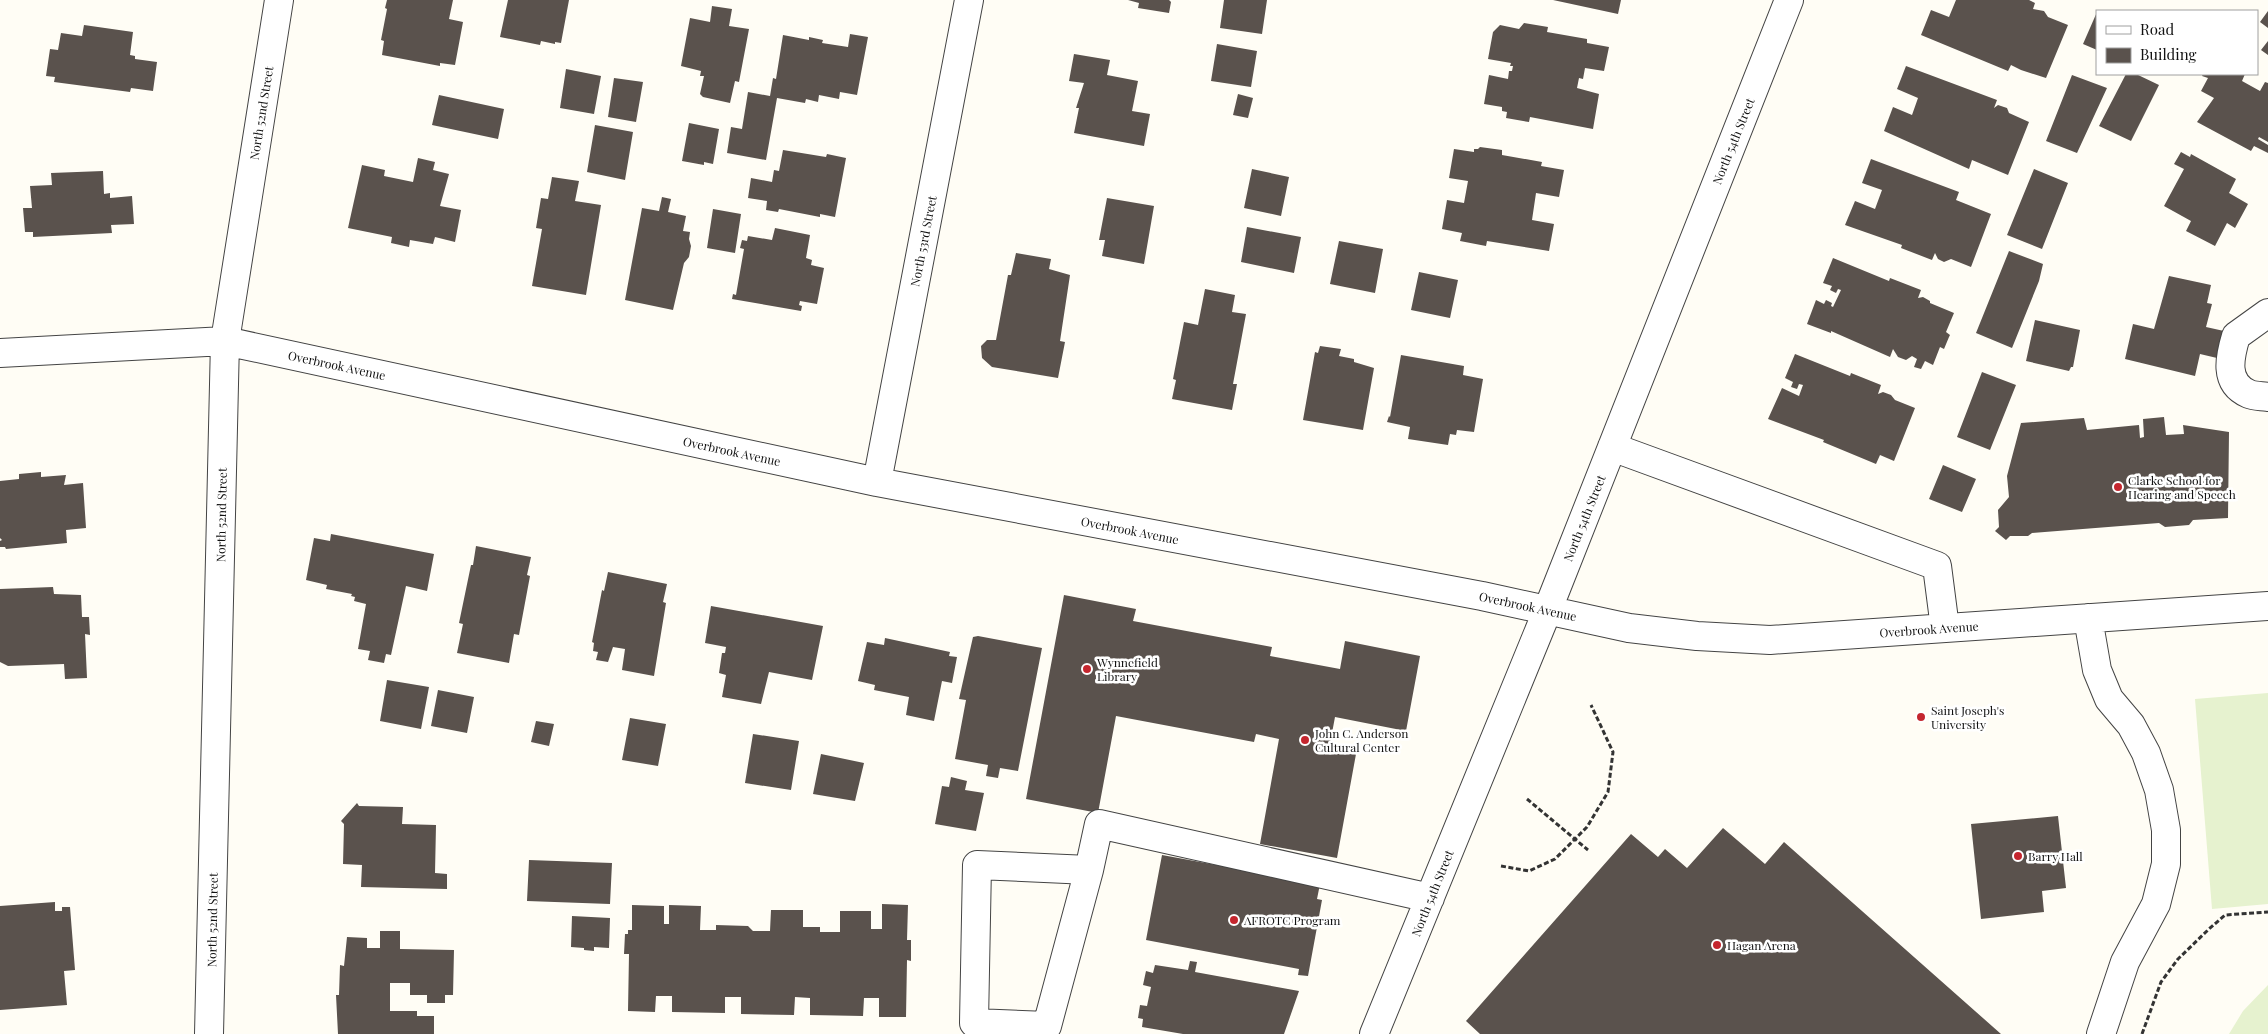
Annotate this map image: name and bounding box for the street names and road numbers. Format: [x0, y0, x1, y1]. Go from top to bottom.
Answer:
street label: North 52nd Street [246, 64, 276, 161]
street label: North 54th Street [1708, 95, 1758, 187]
street label: North 53rd Street [906, 194, 940, 288]
street label: Overbrook Avenue [287, 347, 387, 383]
street label: Overbrook Avenue [682, 433, 782, 469]
street label: North 52nd Street [212, 467, 230, 562]
street label: North 54th Street [1559, 472, 1609, 564]
street label: Overbrook Avenue [1080, 513, 1180, 547]
street label: Overbrook Avenue [1478, 588, 1578, 624]
street label: Overbrook Avenue [1879, 618, 1979, 640]
street label: North 54th Street [1407, 847, 1457, 939]
street label: North 52nd Street [203, 872, 221, 967]

